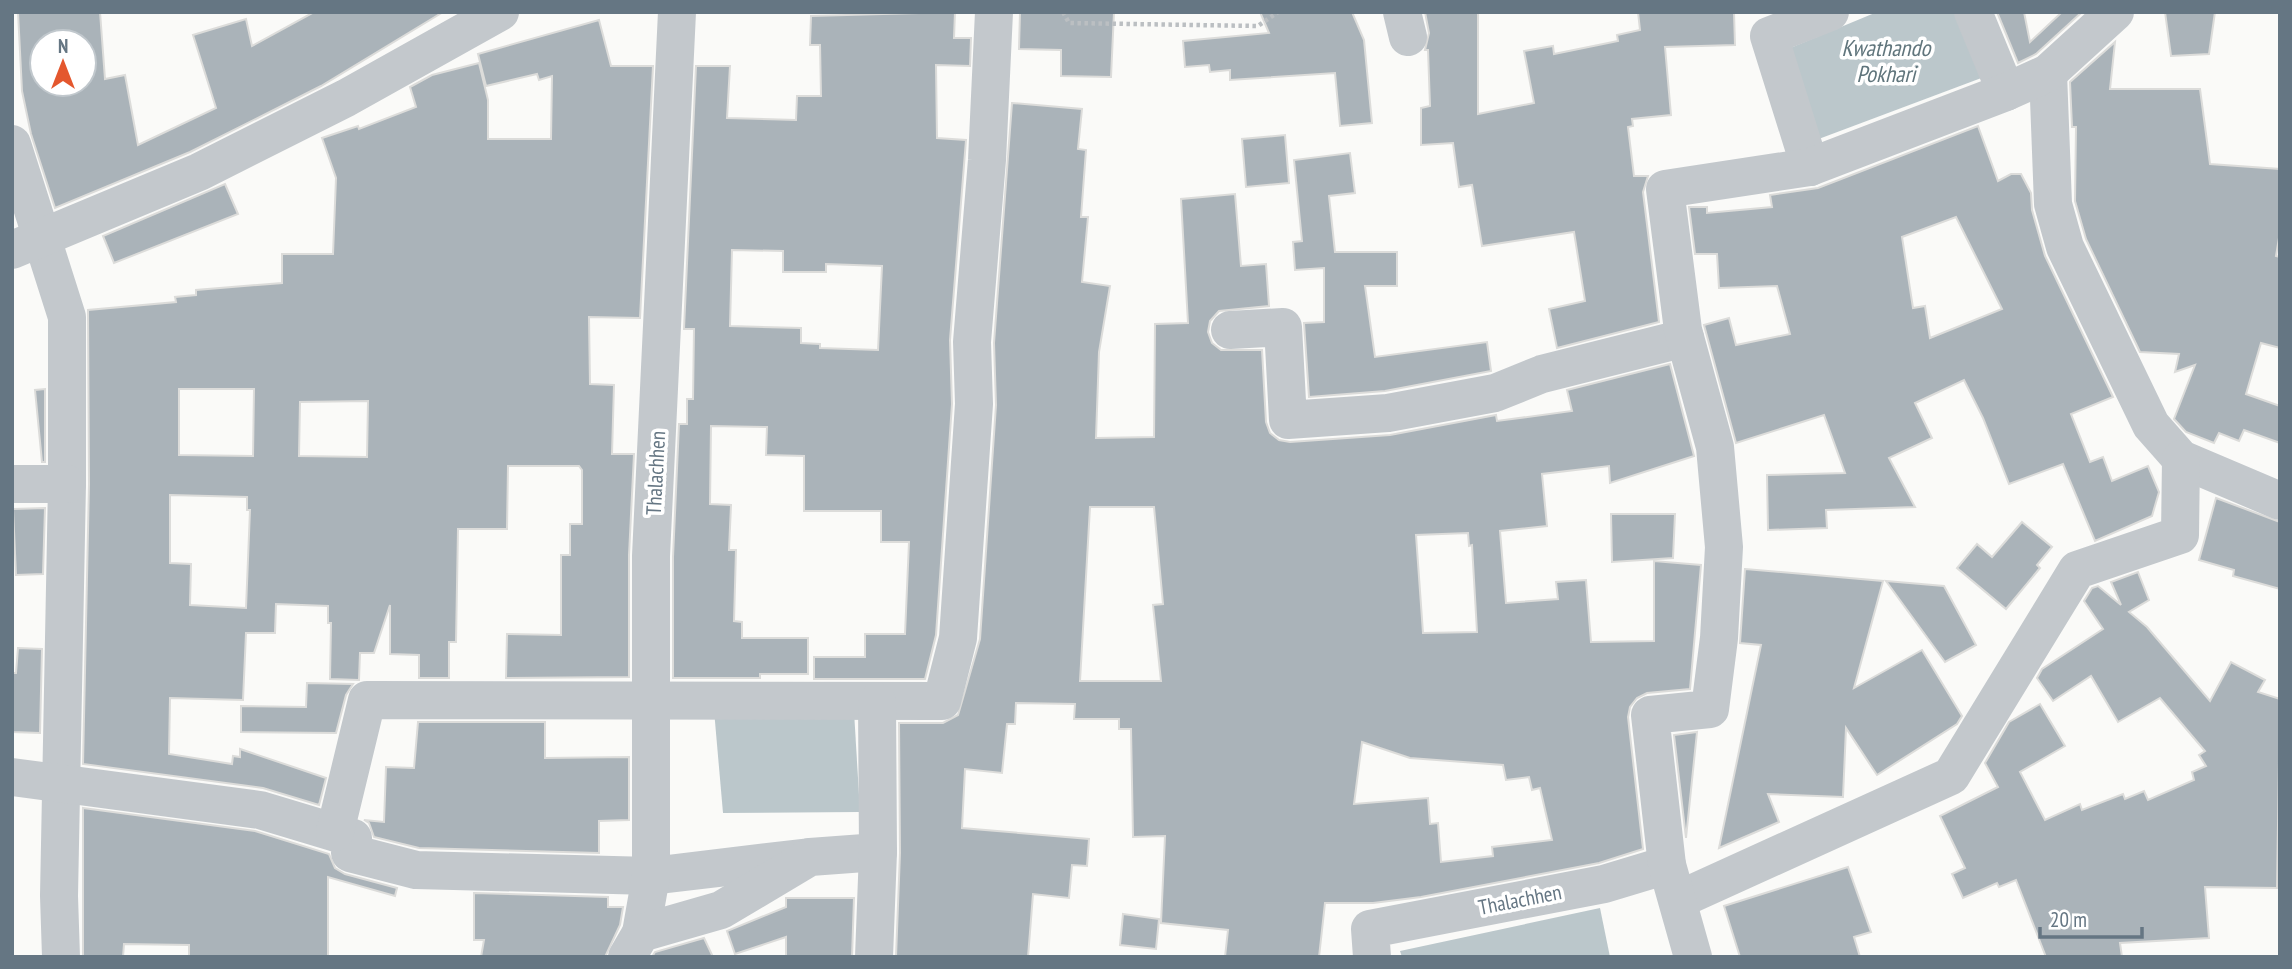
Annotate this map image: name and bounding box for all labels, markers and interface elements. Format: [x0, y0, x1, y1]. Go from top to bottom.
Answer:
north arrow [28, 28, 98, 98]
water label: Kwathando Pokhari [1842, 33, 1932, 88]
text: N [58, 34, 68, 58]
street label: Thalachhen [640, 430, 671, 516]
street label: Thalachhen [1476, 878, 1564, 921]
scale bar [2040, 895, 2142, 939]
text: 20 m [2050, 906, 2087, 933]

